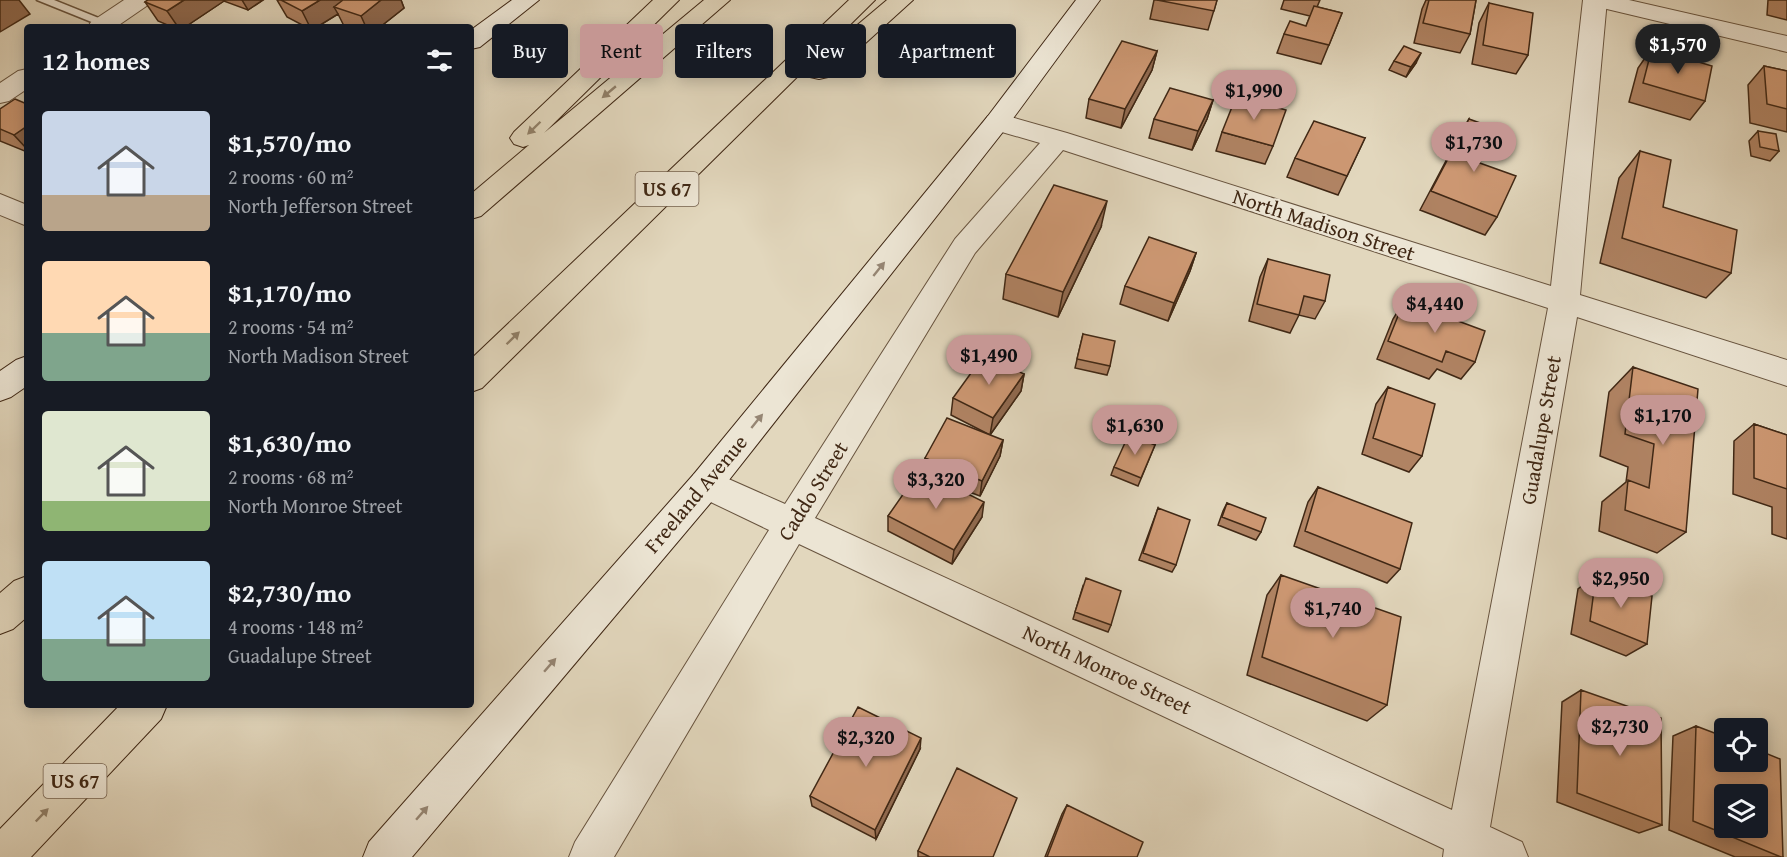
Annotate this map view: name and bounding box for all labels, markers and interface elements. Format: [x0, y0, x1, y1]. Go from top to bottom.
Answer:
chip: Buy [492, 24, 568, 78]
chip: Rent [580, 24, 663, 78]
chip: Filters [675, 24, 773, 78]
chip: New [785, 24, 866, 78]
chip: Apartment [878, 24, 1016, 78]
pin: $1,570 [1629, 24, 1727, 75]
text: $1,570 [1649, 29, 1707, 58]
text: 12 homes [42, 41, 150, 80]
icon: filters [423, 44, 456, 77]
pin: $1,990 [1205, 70, 1303, 121]
text: $1,990 [1225, 75, 1283, 104]
one-way arrow [602, 85, 617, 98]
one-way arrow [526, 121, 541, 135]
pin: $1,730 [1425, 122, 1523, 173]
text: $1,570/mo [228, 123, 351, 162]
text: $1,730 [1445, 127, 1503, 156]
icon: home [90, 135, 162, 207]
text: 2 rooms · 60 m² [228, 162, 354, 191]
road number: US 67 [636, 172, 698, 206]
street label: North Madison Street [1229, 180, 1420, 269]
text: North Jefferson Street [228, 191, 413, 220]
one-way arrow [873, 261, 885, 276]
text: $1,170/mo [228, 273, 351, 312]
pin: $4,440 [1386, 283, 1484, 334]
icon: home [90, 285, 162, 357]
text: $4,440 [1406, 288, 1464, 317]
text: 2 rooms · 54 m² [228, 312, 354, 341]
one-way arrow [506, 332, 520, 346]
pin: $1,490 [940, 335, 1038, 386]
text: $1,490 [960, 340, 1018, 369]
text: North Madison Street [228, 341, 409, 370]
street label: Guadalupe Street [1512, 352, 1569, 507]
pin: $1,170 [1614, 395, 1712, 446]
text: $1,170 [1634, 400, 1692, 429]
pin: $1,630 [1086, 405, 1184, 456]
text: $1,630 [1106, 410, 1164, 439]
one-way arrow [751, 413, 763, 428]
text: $1,630/mo [228, 423, 351, 462]
street label: Freeland Avenue [637, 428, 755, 560]
street label: Caddo Street [770, 434, 856, 547]
icon: home [90, 435, 162, 507]
pin: $3,320 [887, 459, 985, 510]
text: 2 rooms · 68 m² [228, 462, 354, 491]
text: $3,320 [907, 464, 965, 493]
text: North Monroe Street [228, 491, 403, 520]
pin: $2,950 [1572, 558, 1670, 609]
text: $2,950 [1592, 563, 1650, 592]
text: $2,730/mo [228, 573, 351, 612]
icon: home [90, 585, 162, 657]
pin: $1,740 [1284, 588, 1382, 639]
text: $1,740 [1304, 593, 1362, 622]
text: 4 rooms · 148 m² [228, 612, 363, 641]
street label: North Monroe Street [1018, 617, 1197, 723]
text: Guadalupe Street [228, 641, 372, 670]
one-way arrow [543, 657, 556, 673]
pin: $2,730 [1571, 706, 1669, 757]
text: $2,730 [1591, 711, 1649, 740]
pin: $2,320 [817, 717, 915, 768]
map controls [1714, 718, 1768, 838]
button: locate [1714, 718, 1768, 772]
text: $2,320 [837, 722, 895, 751]
road number: US 67 [44, 764, 106, 798]
button: layers [1714, 784, 1768, 838]
one-way arrow [415, 806, 428, 821]
one-way arrow [35, 807, 49, 822]

